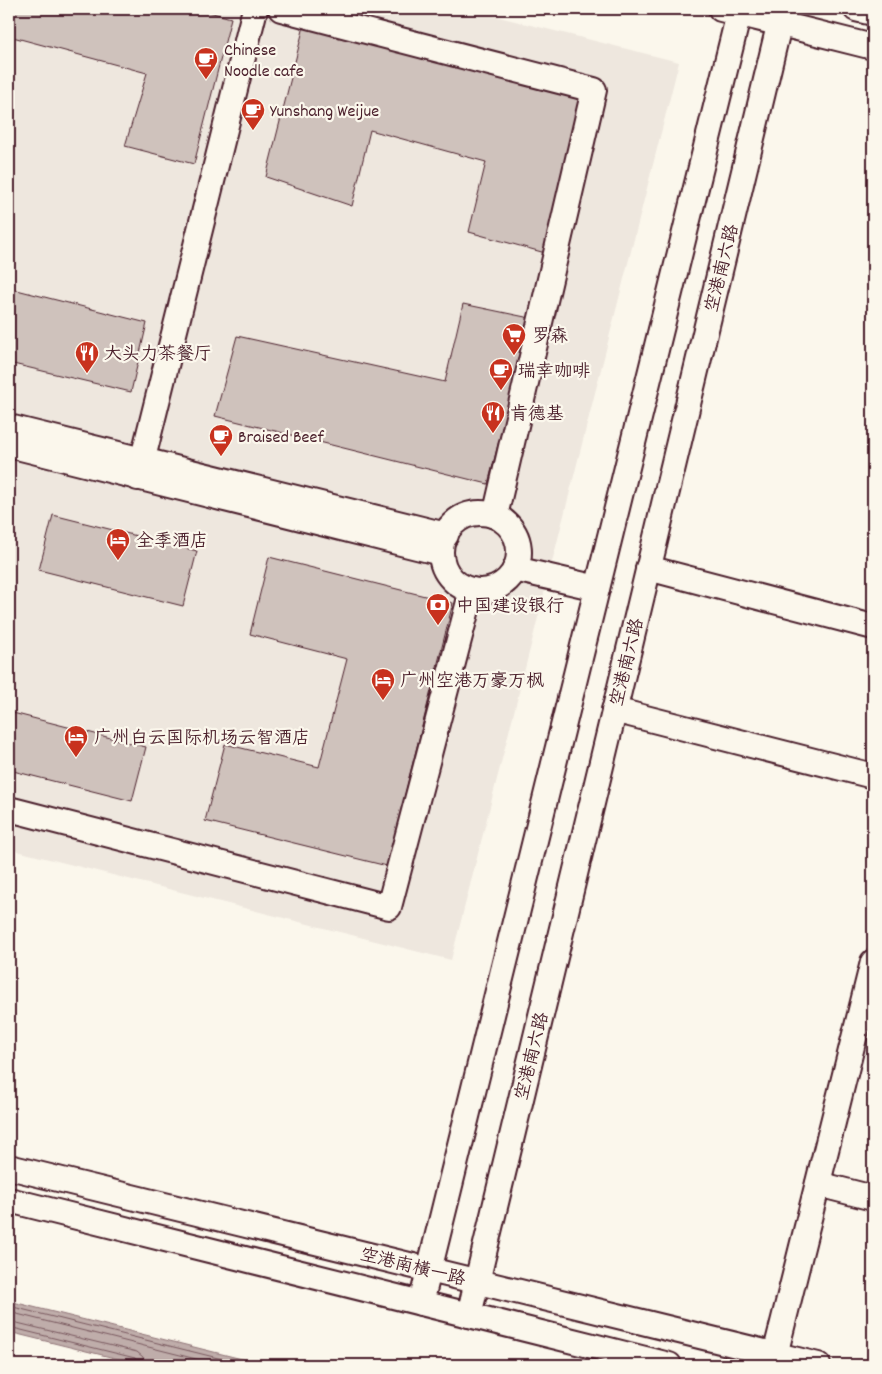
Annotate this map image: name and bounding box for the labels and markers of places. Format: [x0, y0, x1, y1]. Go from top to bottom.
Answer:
place label: Chinese Noodle cafe [224, 39, 304, 85]
cafe icon: Chinese Noodle cafe [193, 46, 219, 80]
cafe icon: Yunshang Weijue [240, 97, 266, 131]
place label: Yunshang Weijue [270, 100, 379, 125]
supermarket icon: 罗森 [501, 322, 527, 356]
place label: 罗森 [532, 325, 568, 350]
restaurant icon: 大头力茶餐厅 [74, 340, 100, 374]
place label: 大头力茶餐厅 [104, 343, 212, 368]
cafe icon: 瑞幸咖啡 [488, 357, 514, 391]
place label: 瑞幸咖啡 [518, 360, 590, 385]
restaurant icon: 肯德基 [480, 400, 506, 434]
place label: 肯德基 [510, 403, 564, 428]
cafe icon: Braised Beef [208, 423, 234, 457]
place label: Braised Beef [238, 426, 324, 451]
hotel icon: 全季酒店 [105, 527, 131, 561]
place label: 全季酒店 [136, 530, 208, 555]
bank icon: 中国建设银行 [425, 592, 451, 626]
place label: 中国建设银行 [456, 595, 564, 620]
hotel icon: 广州空港万豪万枫 [370, 667, 396, 701]
place label: 广州空港万豪万枫 [400, 670, 544, 695]
hotel icon: 广州白云国际机场云智酒店 [63, 724, 89, 758]
place label: 广州白云国际机场云智酒店 [94, 727, 310, 752]

